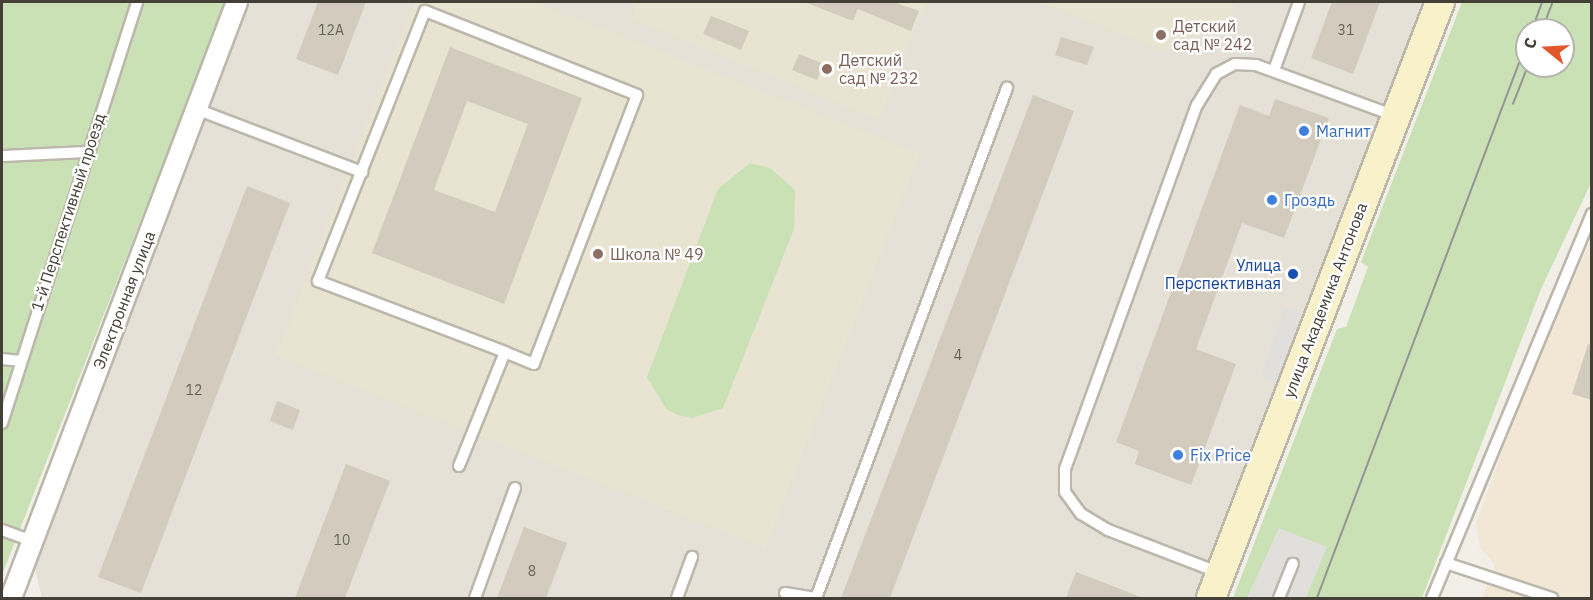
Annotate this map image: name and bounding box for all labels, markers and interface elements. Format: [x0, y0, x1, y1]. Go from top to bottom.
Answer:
place label: Детский сад № 242 [1173, 16, 1252, 54]
north arrow [1515, 18, 1575, 78]
house number: 12А [318, 22, 344, 38]
house number: 31 [1338, 22, 1354, 38]
marker: Детский сад № 242 [1154, 28, 1168, 42]
text: С [1519, 35, 1541, 51]
place label: Детский сад № 232 [839, 50, 918, 88]
marker: Детский сад № 232 [820, 62, 834, 76]
street label: 1-й Перспективный проезд [27, 111, 109, 313]
place label: Магнит [1316, 121, 1371, 141]
marker: Магнит [1297, 124, 1311, 138]
place label: Гроздь [1284, 190, 1335, 210]
marker: Гроздь [1265, 193, 1279, 207]
street label: улица Академика Антонова [1279, 200, 1371, 400]
street label: Электронная улица [89, 228, 159, 372]
place label: Школа № 49 [610, 244, 704, 264]
marker: Школа № 49 [591, 247, 605, 261]
place label: Улица Перспективная [1165, 255, 1281, 293]
marker: Улица Перспективная [1286, 267, 1300, 281]
house number: 4 [954, 347, 962, 363]
house number: 12 [186, 382, 202, 398]
place label: Fix Price [1190, 445, 1251, 465]
marker: Fix Price [1171, 448, 1185, 462]
house number: 10 [334, 532, 350, 548]
house number: 8 [528, 563, 536, 579]

